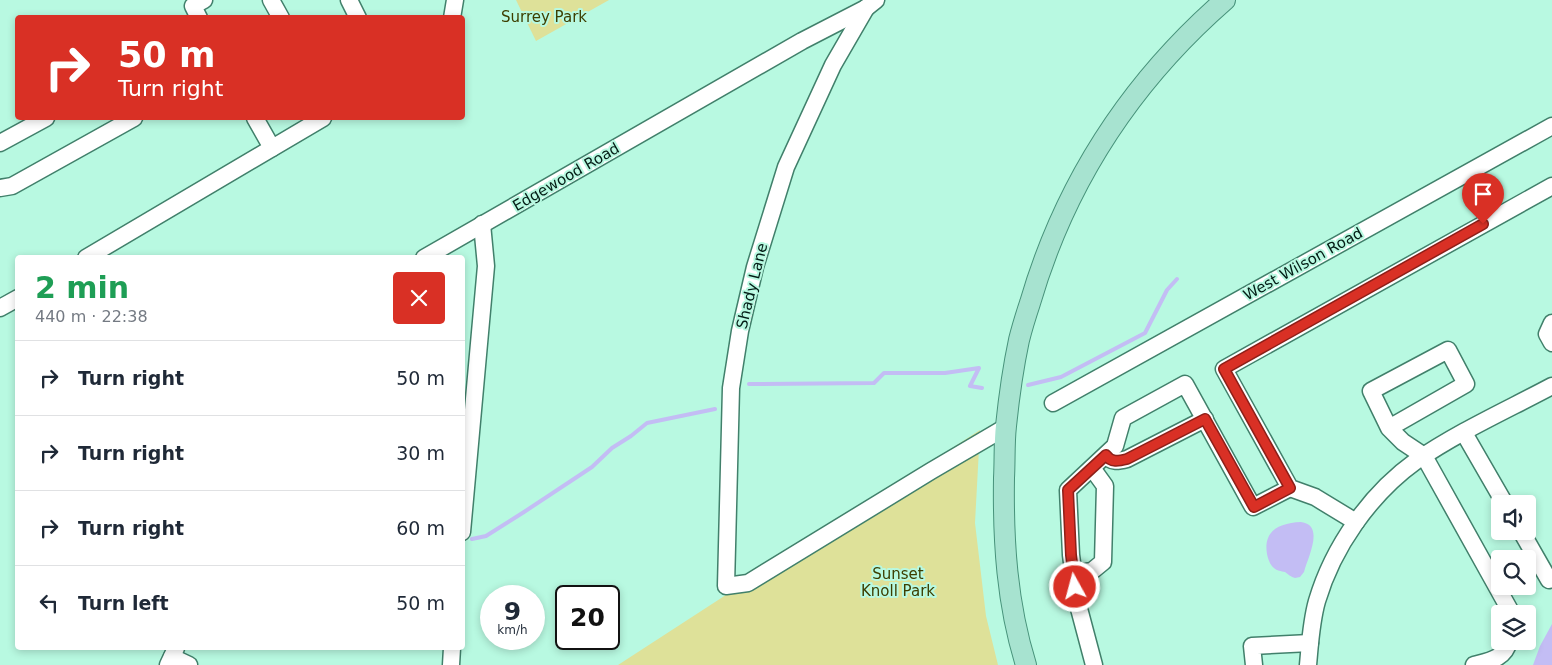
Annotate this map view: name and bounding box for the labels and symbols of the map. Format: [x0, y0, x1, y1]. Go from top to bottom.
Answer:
park label: Surrey Park [501, 8, 587, 26]
street label: Edgewood Road [509, 139, 623, 215]
pin [1462, 173, 1504, 224]
street label: West Wilson Road [1240, 224, 1366, 304]
street label: Shady Lane [733, 241, 771, 331]
position arrow [1048, 560, 1100, 612]
park label: Sunset Knoll Park [861, 565, 935, 600]
speed limit sign: 20 [555, 585, 620, 650]

